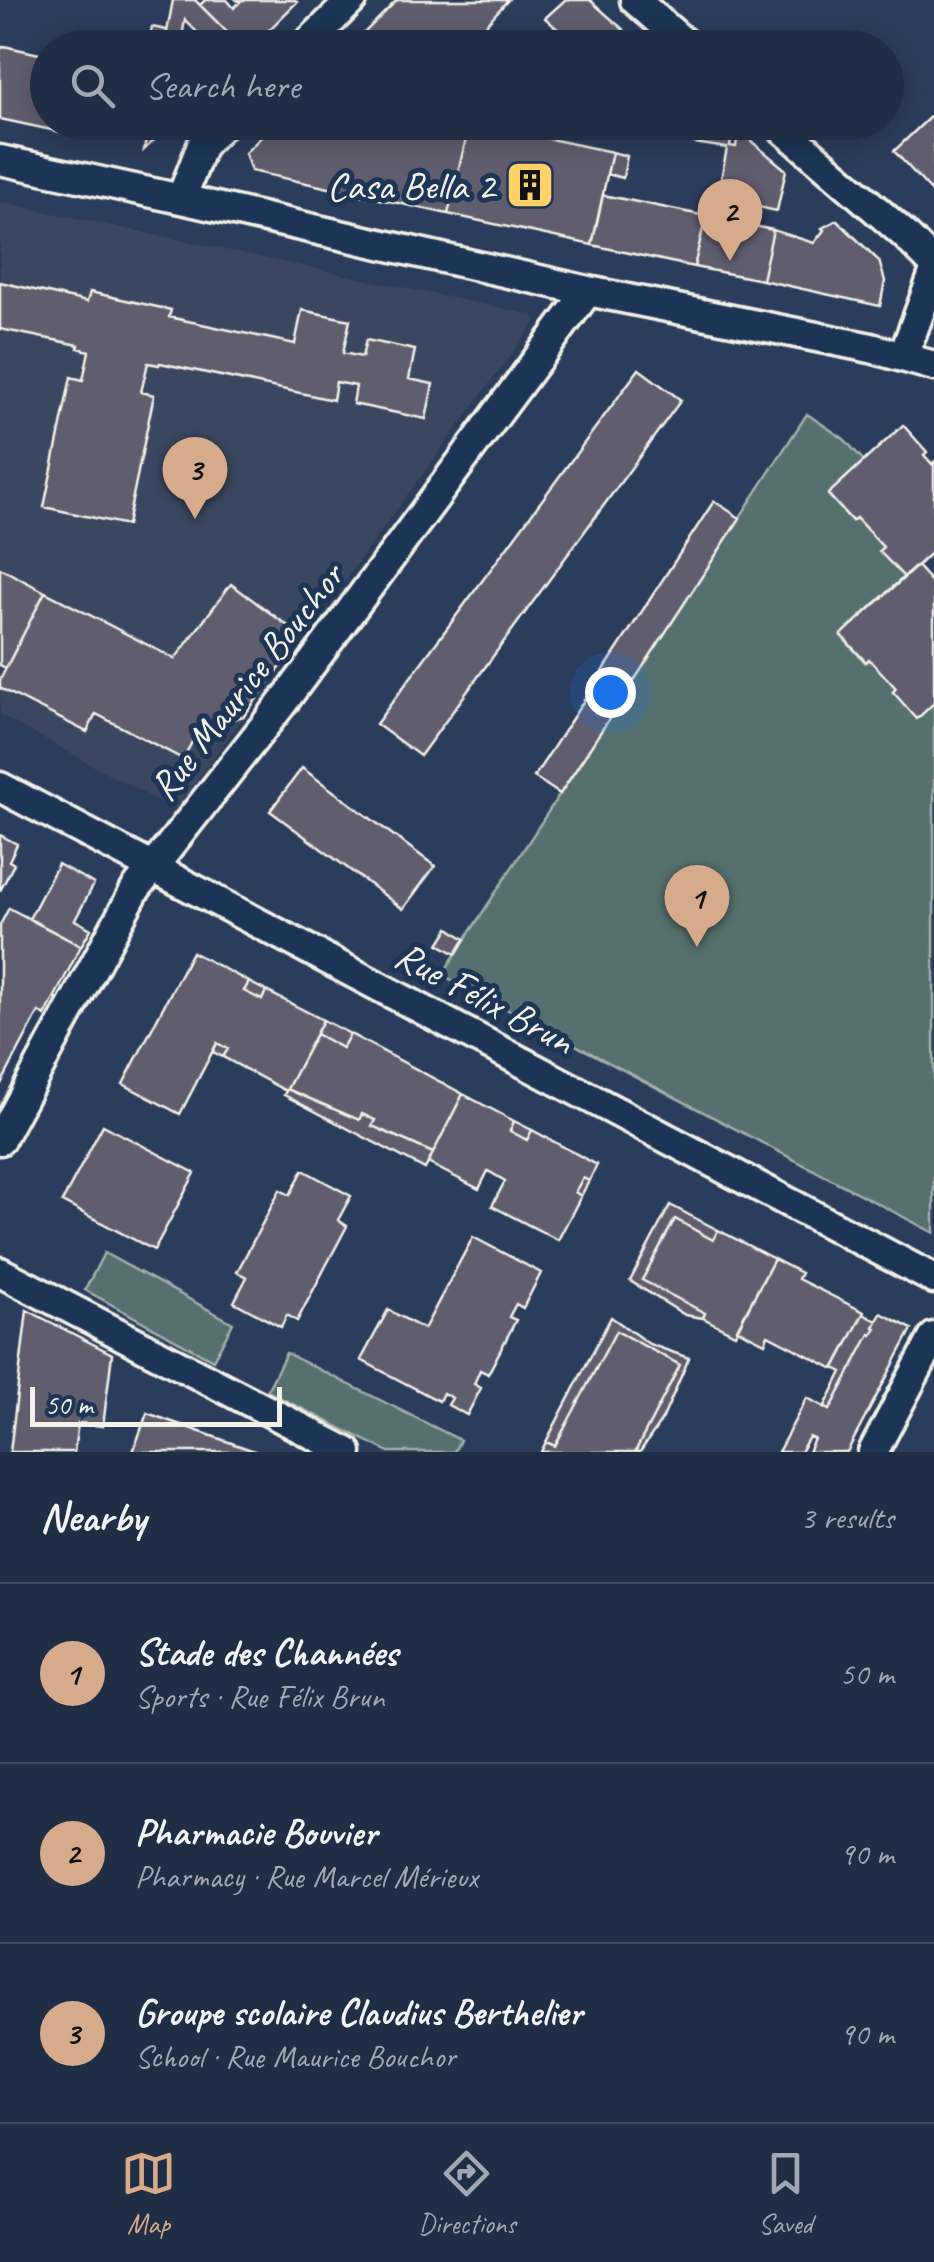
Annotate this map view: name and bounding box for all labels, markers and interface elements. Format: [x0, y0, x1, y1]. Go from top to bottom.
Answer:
search box [30, 30, 904, 140]
icon: search [65, 58, 120, 113]
text: Search here [145, 62, 300, 109]
building icon: Casa Bella 2 [504, 159, 556, 211]
place label: Casa Bella 2 [327, 161, 498, 211]
pin: 2 [698, 178, 762, 261]
pin: 3 [162, 436, 228, 519]
street label: Rue Maurice Bouchor [138, 551, 357, 811]
your location [585, 667, 636, 718]
pin: 1 [664, 864, 730, 947]
street label: Rue Félix Brun [387, 930, 583, 1066]
scale bar [30, 1382, 282, 1426]
text: 50 m [45, 1387, 93, 1422]
text: Nearby [40, 1491, 146, 1544]
text: 3 results [800, 1497, 894, 1538]
text: Stade des Channées [135, 1629, 398, 1676]
text: 1 [65, 1653, 80, 1694]
text: 50 m [840, 1653, 894, 1694]
text: Sports · Rue Félix Brun [135, 1676, 384, 1717]
text: Pharmacie Bouvier [135, 1809, 377, 1856]
text: 2 [65, 1833, 80, 1874]
text: 90 m [840, 1833, 894, 1874]
text: Pharmacy · Rue Marcel Mérieux [135, 1856, 478, 1897]
text: Groupe scolaire Claudius Berthelier [135, 1989, 582, 2036]
text: 3 [65, 2013, 80, 2054]
text: 90 m [840, 2013, 894, 2054]
text: School · Rue Maurice Bouchor [135, 2036, 456, 2077]
tab: Map [121, 2146, 176, 2241]
tab: Directions [418, 2146, 516, 2241]
tab: Saved [758, 2146, 813, 2241]

